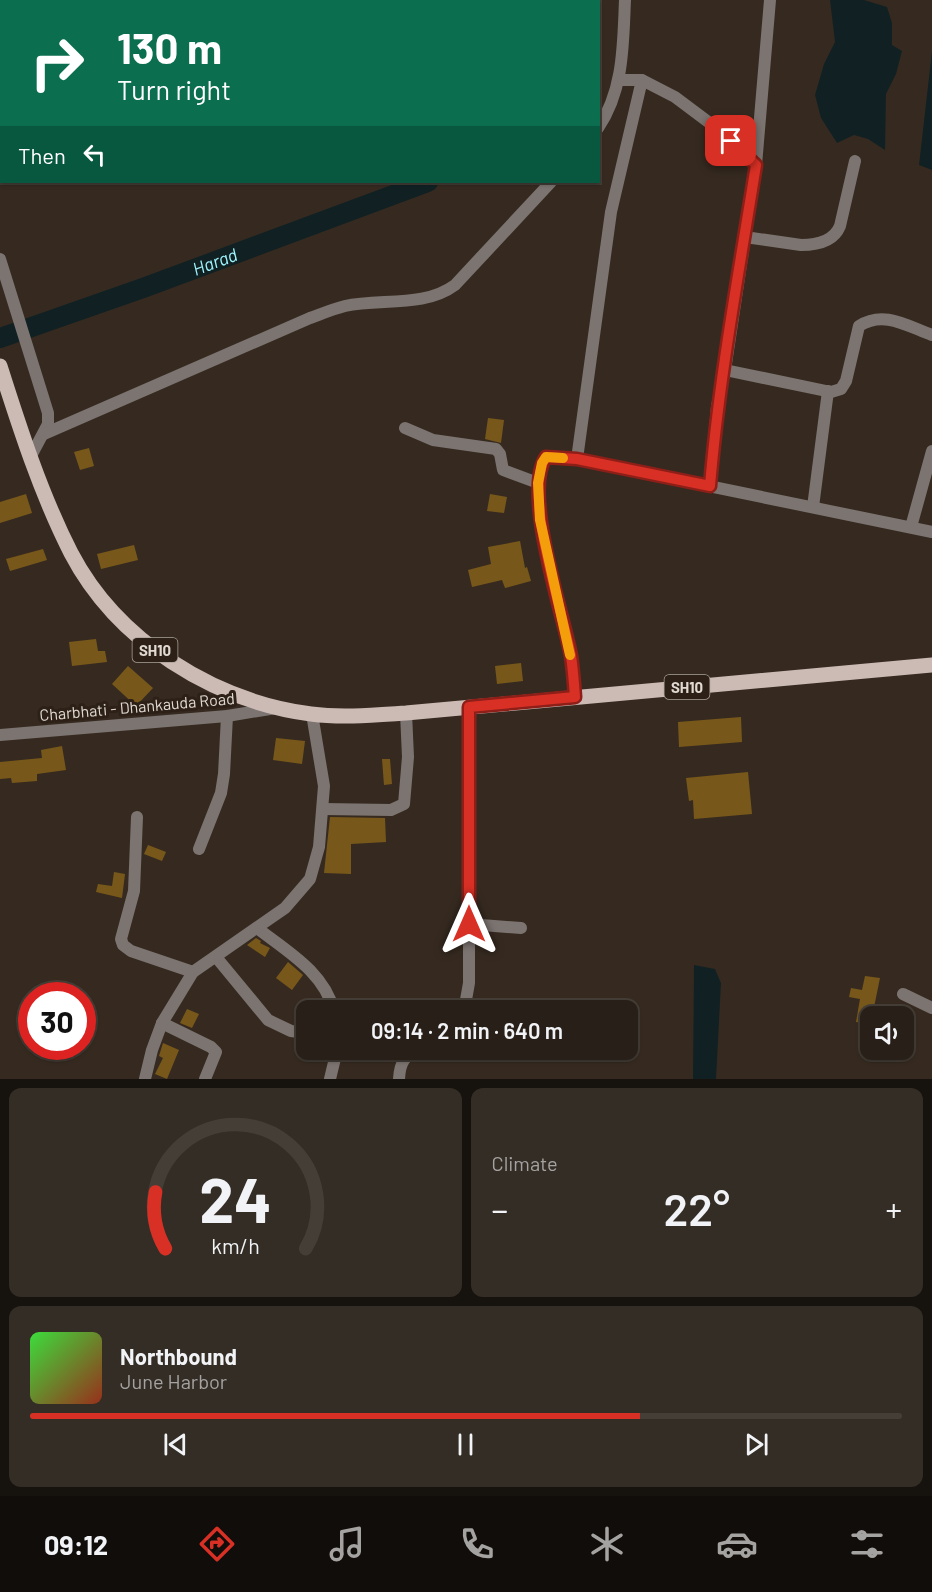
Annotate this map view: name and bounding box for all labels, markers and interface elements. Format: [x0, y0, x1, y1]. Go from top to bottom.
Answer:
text: 130 m [117, 22, 222, 72]
icon: right [18, 24, 96, 102]
text: Turn right [117, 73, 231, 105]
pin [705, 115, 756, 166]
icon: arrive [714, 124, 747, 157]
icon: left [78, 138, 111, 171]
text: Then [18, 142, 66, 168]
water label: Harad [189, 243, 241, 280]
road number: SH10 [132, 638, 178, 662]
road number: SH10 [664, 675, 710, 699]
street label: Charbhati - Dhankauda Road [39, 688, 235, 724]
position arrow [437, 892, 501, 956]
speed limit sign: 30 [18, 982, 96, 1060]
map controls [860, 1006, 914, 1060]
button: sound [860, 1006, 914, 1060]
text: 09:14 · 2 min · 640 m [371, 1017, 563, 1043]
text: Climate [492, 1151, 558, 1175]
text: 24 [199, 1161, 272, 1235]
text: 22° [663, 1181, 730, 1235]
text: − [492, 1189, 508, 1229]
text: + [885, 1189, 902, 1229]
text: km/h [211, 1234, 260, 1259]
text: Northbound [120, 1343, 237, 1369]
text: June Harbor [120, 1369, 227, 1393]
icon: previous [159, 1428, 192, 1461]
icon: pause [449, 1428, 482, 1461]
icon: next [740, 1428, 773, 1461]
icon: directions [196, 1523, 238, 1565]
icon: music [326, 1523, 368, 1565]
icon: phone [456, 1523, 498, 1565]
icon: climate [586, 1523, 628, 1565]
icon: car [716, 1523, 758, 1565]
icon: filters [846, 1523, 888, 1565]
text: 09:12 [44, 1528, 108, 1560]

